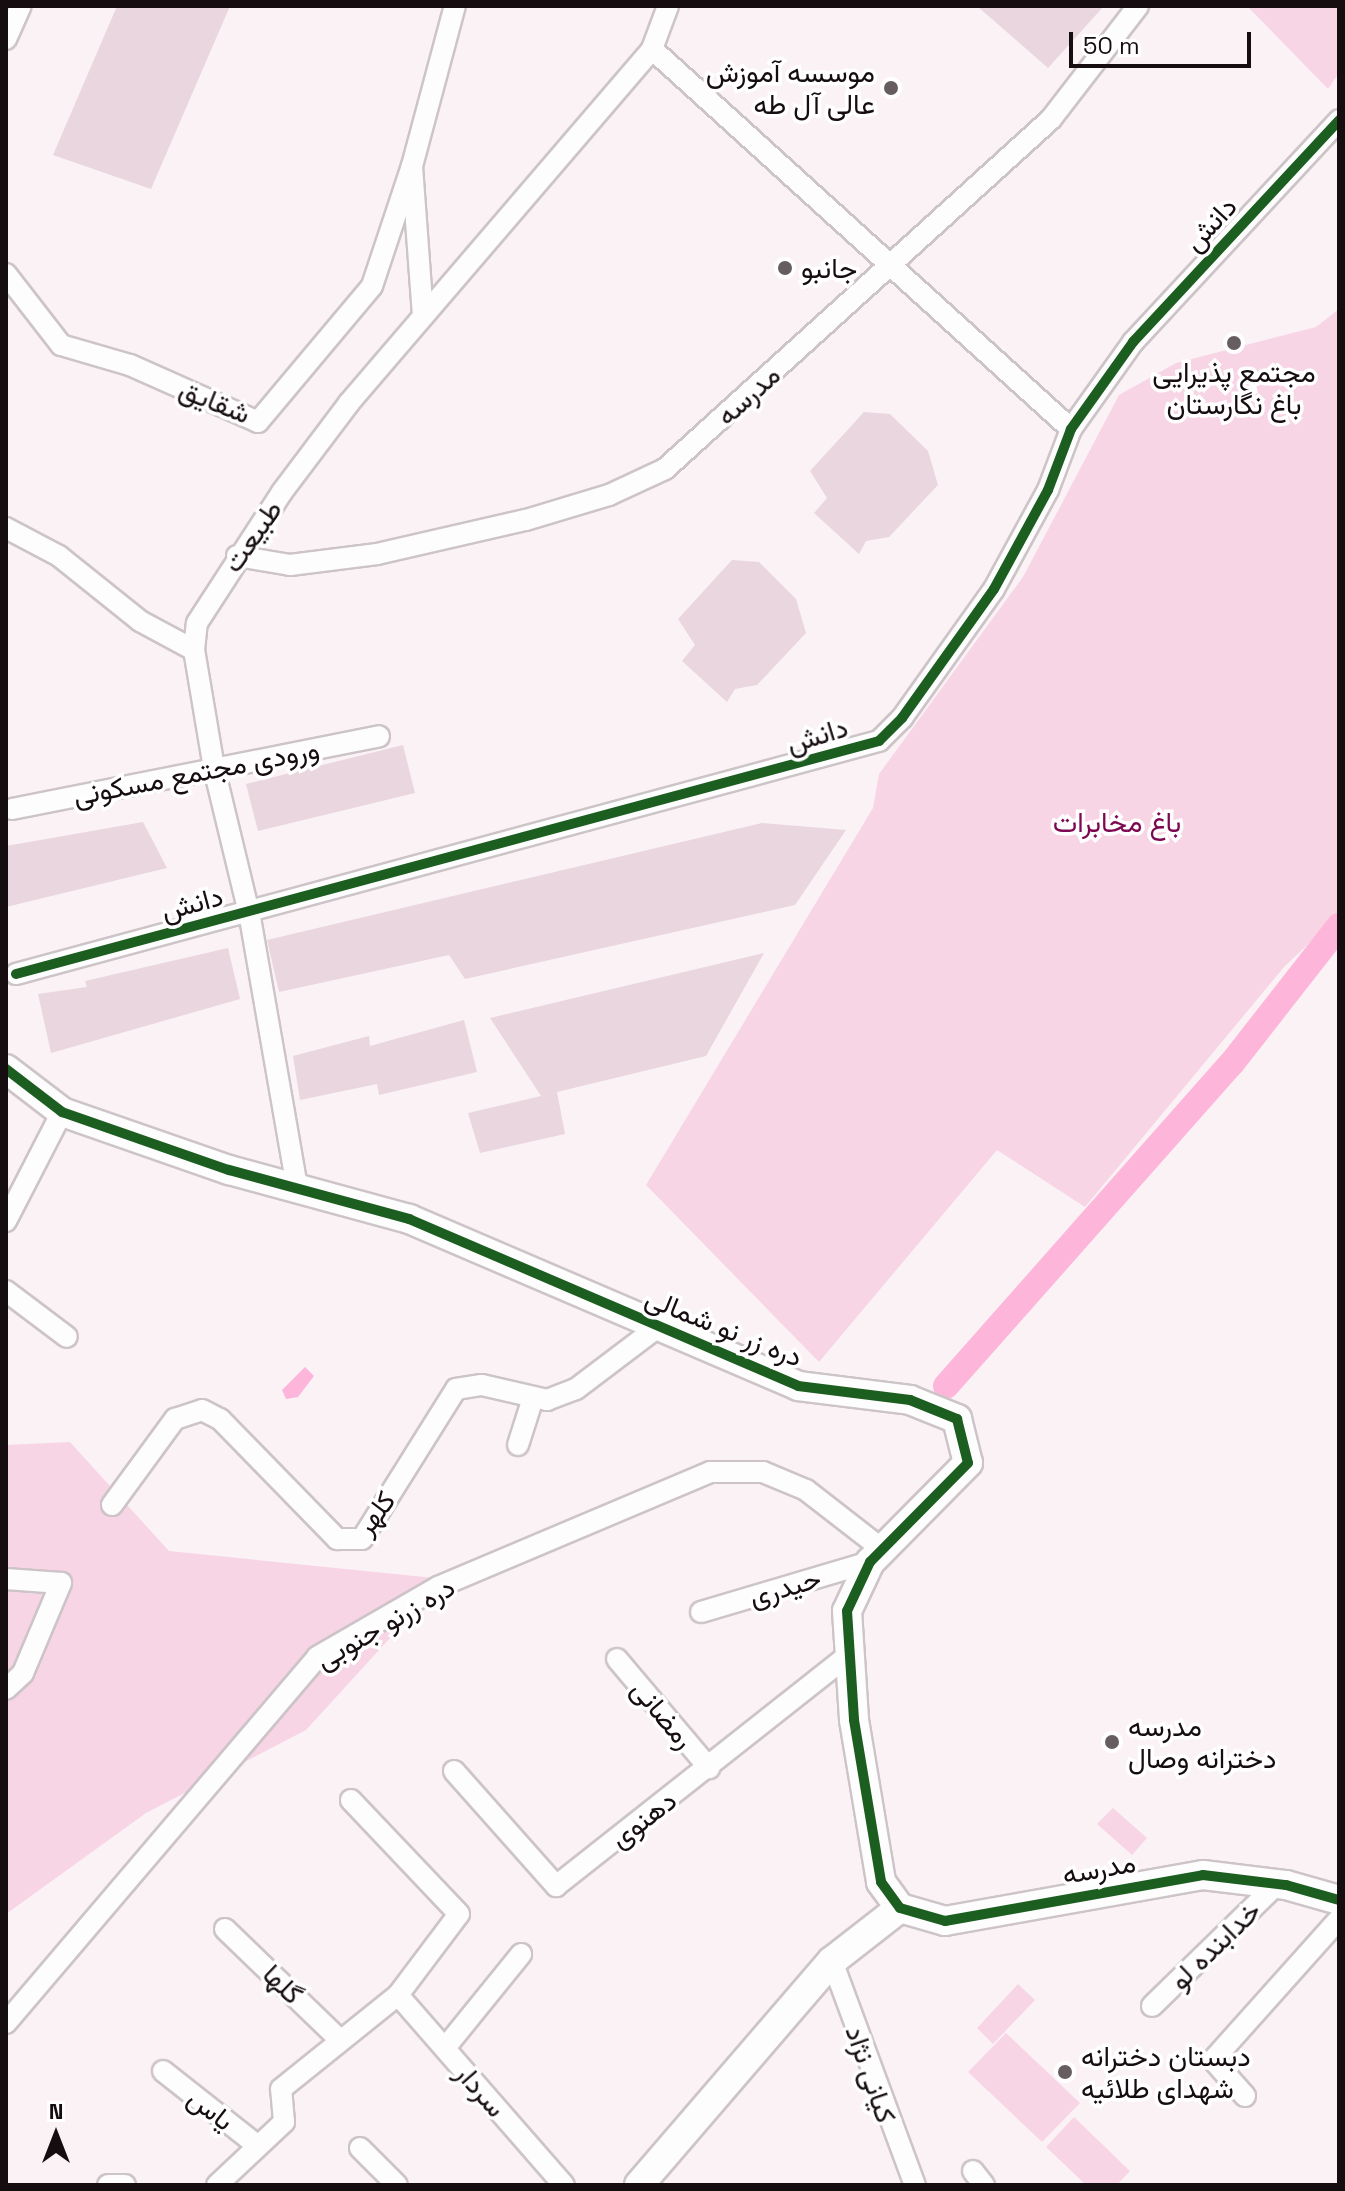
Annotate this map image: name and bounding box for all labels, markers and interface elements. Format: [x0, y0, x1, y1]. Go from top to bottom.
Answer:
scale bar [1073, 16, 1255, 66]
text: 50 m [1083, 30, 1140, 61]
place label: موسسه آموزش عالی آل طه [706, 55, 875, 121]
marker: موسسه آموزش عالی آل طه [882, 79, 900, 97]
street label: دانش [1176, 190, 1244, 258]
place label: جانبو [801, 251, 857, 285]
marker: جانبو [776, 259, 794, 277]
marker: مجتمع پذیرایی باغ نگارستان [1225, 334, 1243, 352]
place label: مجتمع پذیرایی باغ نگارستان [1152, 355, 1316, 421]
street label: مدرسه [709, 358, 787, 432]
street label: شقایق [175, 372, 255, 430]
street label: طبیعت [215, 494, 289, 578]
street label: دانش [782, 710, 852, 760]
street label: ورودی مجتمع مسکونی [70, 732, 322, 812]
park label: باغ مخابرات [1053, 805, 1181, 839]
street label: دانش [157, 879, 227, 927]
street label: دره زر نو شمالی [641, 1280, 807, 1374]
street label: کلهر [348, 1484, 402, 1542]
street label: حیدری [745, 1561, 825, 1613]
street label: دره زرنو جنوبی [309, 1570, 461, 1676]
street label: رمضانی [624, 1673, 702, 1755]
place label: مدرسه دخترانه وصال [1128, 1709, 1276, 1775]
marker: مدرسه دخترانه وصال [1103, 1733, 1121, 1751]
street label: دهنوی [603, 1783, 683, 1855]
street label: مدرسه [1060, 1845, 1138, 1891]
street label: خدابنده لو [1163, 1893, 1267, 1997]
street label: گلها [256, 1957, 310, 2011]
street label: کیانی نژاد [839, 2021, 903, 2127]
place label: دبستان دخترانه شهدای طلائیه [1081, 2039, 1251, 2105]
street label: سردار [449, 2056, 513, 2124]
marker: دبستان دخترانه شهدای طلائیه [1056, 2063, 1074, 2081]
street label: یاس [181, 2081, 241, 2137]
north arrow [16, 2095, 96, 2175]
text: N [49, 2097, 63, 2125]

